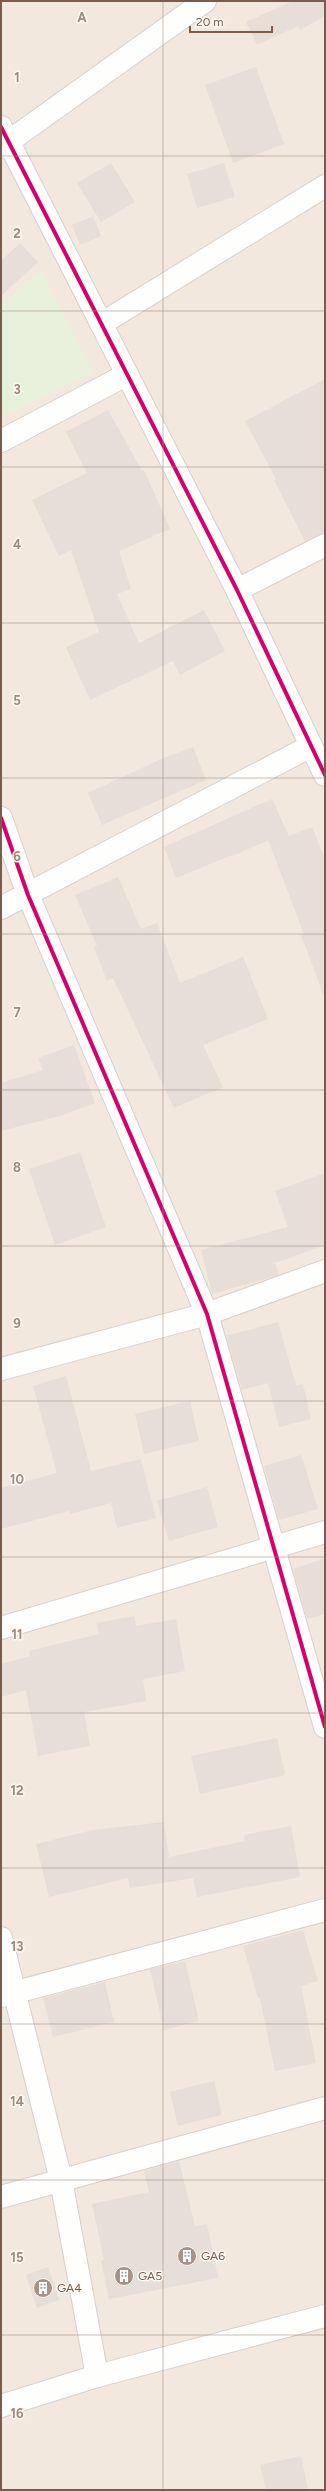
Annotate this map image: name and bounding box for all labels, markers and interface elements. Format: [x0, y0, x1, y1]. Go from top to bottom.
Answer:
scale bar [190, 8, 272, 34]
text: A [77, 10, 87, 25]
text: 20 m [196, 15, 224, 29]
text: 1 [14, 70, 20, 85]
text: 2 [13, 226, 21, 241]
text: 3 [13, 382, 21, 397]
text: 4 [13, 537, 21, 552]
text: 5 [13, 693, 21, 708]
text: 6 [13, 849, 21, 864]
text: 7 [13, 1005, 21, 1020]
text: 8 [13, 1160, 21, 1175]
text: 9 [13, 1316, 21, 1331]
text: 10 [10, 1472, 24, 1487]
text: 11 [12, 1627, 22, 1642]
text: 12 [10, 1783, 24, 1798]
text: 13 [11, 1939, 23, 1954]
text: 14 [10, 2094, 24, 2109]
building icon: GA6 [176, 2245, 198, 2267]
place label: GA6 [201, 2249, 225, 2263]
text: 15 [10, 2250, 24, 2265]
building icon: GA5 [113, 2265, 135, 2287]
place label: GA5 [138, 2269, 162, 2283]
building icon: GA4 [32, 2277, 54, 2299]
place label: GA4 [57, 2281, 82, 2295]
text: 16 [10, 2406, 24, 2421]

